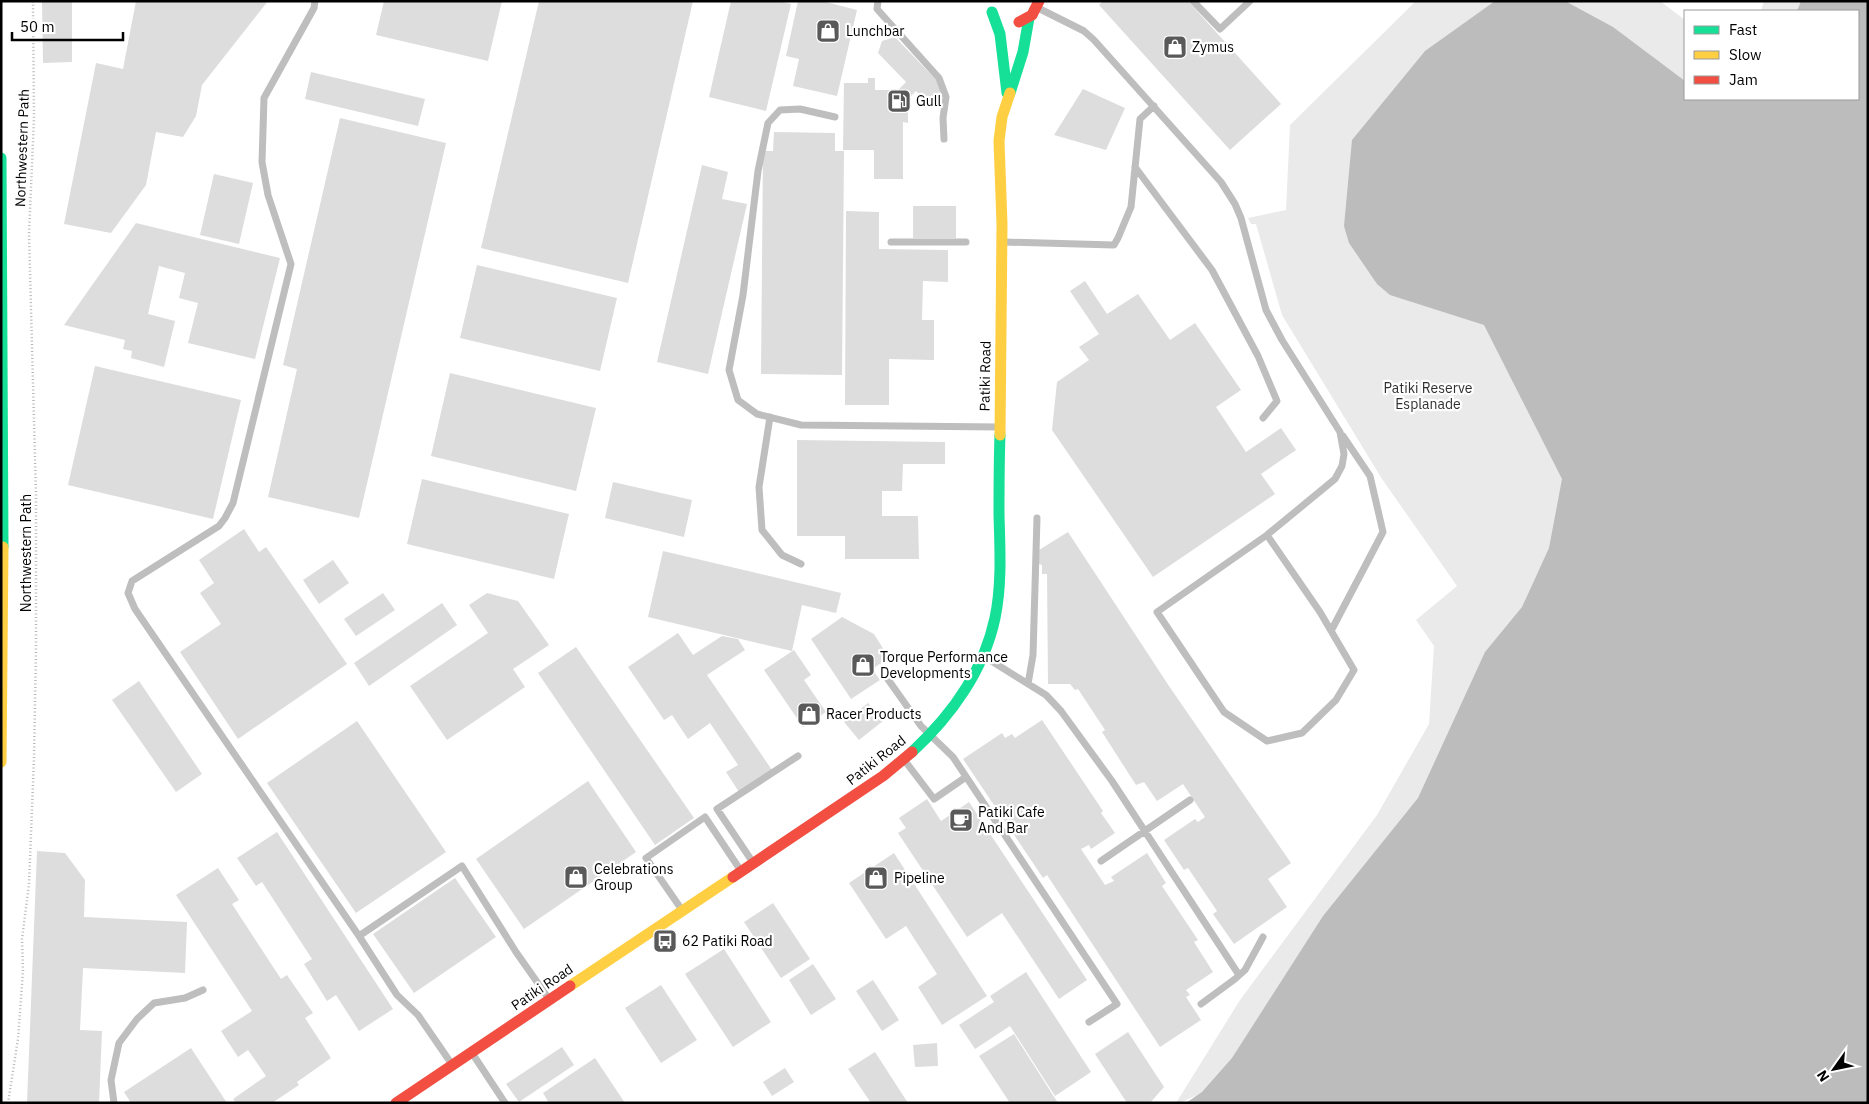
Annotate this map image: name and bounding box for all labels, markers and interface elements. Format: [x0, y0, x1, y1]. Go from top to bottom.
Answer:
scale bar [12, 10, 124, 42]
legend [1684, 10, 1859, 100]
text: 50 m [20, 17, 55, 36]
shop icon: Lunchbar [815, 18, 841, 44]
text: Fast [1729, 20, 1757, 39]
place label: Lunchbar [846, 22, 905, 40]
shop icon: Zymus [1162, 34, 1188, 60]
place label: Zymus [1192, 38, 1234, 56]
text: Slow [1729, 45, 1762, 64]
text: Jam [1729, 70, 1758, 89]
street label: Northwestern Path [11, 88, 33, 208]
fuel station icon: Gull [886, 88, 912, 114]
place label: Gull [916, 92, 941, 110]
street label: Patiki Road [975, 341, 995, 411]
park label: Patiki Reserve Esplanade [1383, 379, 1473, 413]
street label: Northwestern Path [17, 494, 35, 612]
place label: Torque Performance Developments [880, 648, 1008, 682]
shop icon: Torque Performance Developments [850, 652, 876, 678]
shop icon: Racer Products [796, 701, 822, 727]
place label: Racer Products [826, 705, 922, 723]
street label: Patiki Road [843, 731, 909, 789]
place label: Patiki Cafe And Bar [978, 803, 1045, 837]
cafe icon: Patiki Cafe And Bar [948, 807, 974, 833]
place label: Celebrations Group [594, 860, 674, 894]
shop icon: Celebrations Group [563, 864, 589, 890]
shop icon: Pipeline [863, 865, 889, 891]
place label: Pipeline [894, 869, 945, 887]
bus stop icon: 62 Patiki Road [652, 928, 678, 954]
place label: 62 Patiki Road [682, 932, 773, 950]
street label: Patiki Road [508, 960, 576, 1014]
north arrow [1809, 1044, 1859, 1094]
text: N [1813, 1067, 1833, 1085]

